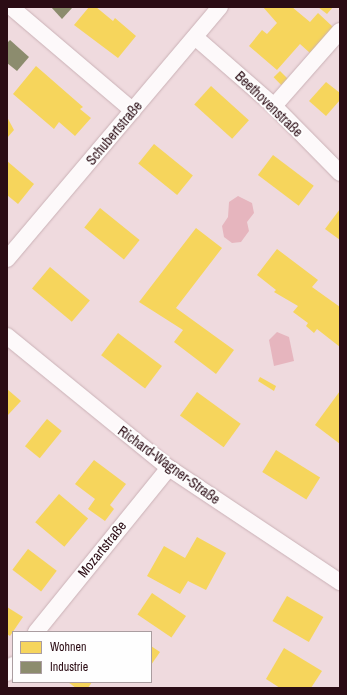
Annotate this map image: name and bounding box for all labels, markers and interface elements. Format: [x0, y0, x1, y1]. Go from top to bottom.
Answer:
street label: Beethovenstraße [232, 68, 306, 140]
street label: Schubertstraße [82, 98, 146, 168]
street label: Richard-Wagner-Straße [115, 422, 223, 508]
street label: Mozartstraße [74, 517, 130, 581]
legend [12, 631, 152, 683]
text: Wohnen [50, 639, 86, 655]
text: Industrie [50, 659, 88, 675]

